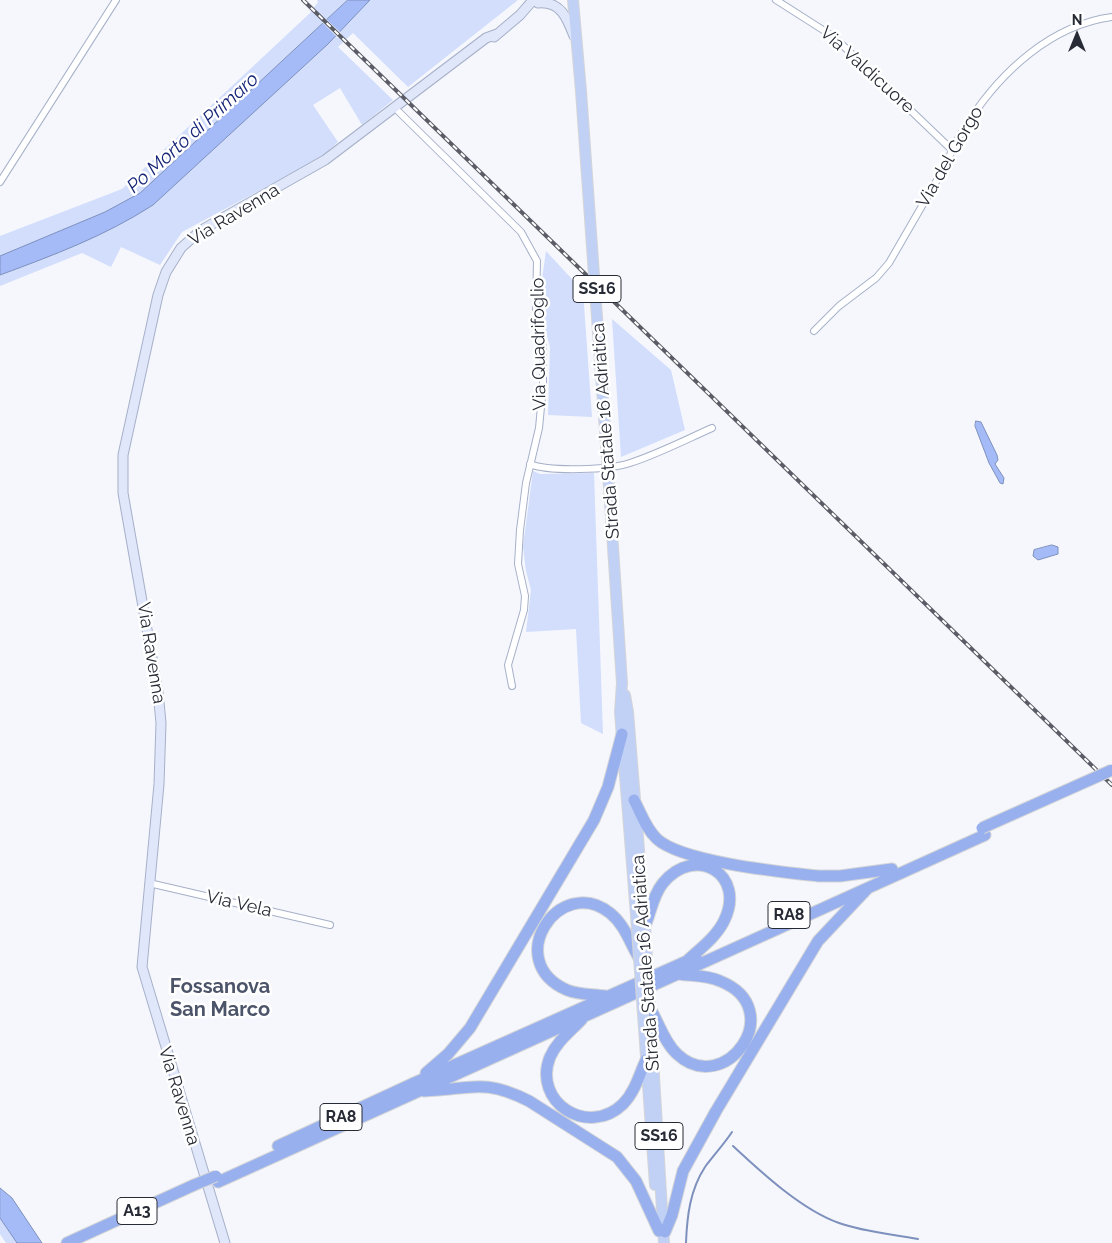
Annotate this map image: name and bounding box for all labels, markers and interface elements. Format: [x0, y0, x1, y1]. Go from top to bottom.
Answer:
north arrow [1052, 10, 1102, 60]
text: N [1072, 12, 1082, 28]
street label: Via Valdicuore [815, 22, 919, 118]
water label: Po Morto di Primaro [123, 68, 263, 198]
street label: Via del Gorgo [912, 103, 988, 211]
street label: Via Ravenna [185, 179, 283, 251]
road number: SS16 [573, 276, 621, 302]
street label: Via Quadrifoglio [527, 277, 551, 411]
street label: Strada Statale 16 Adriatica [588, 322, 624, 540]
street label: Via Ravenna [132, 601, 170, 705]
street label: Strada Statale 16 Adriatica [628, 854, 664, 1072]
street label: Via Vela [204, 886, 274, 922]
road number: RA8 [768, 902, 810, 928]
district label: Fossanova San Marco [170, 975, 270, 1022]
street label: Via Ravenna [154, 1044, 204, 1148]
road number: RA8 [320, 1104, 362, 1130]
road number: SS16 [635, 1122, 683, 1150]
road number: A13 [117, 1198, 157, 1224]

